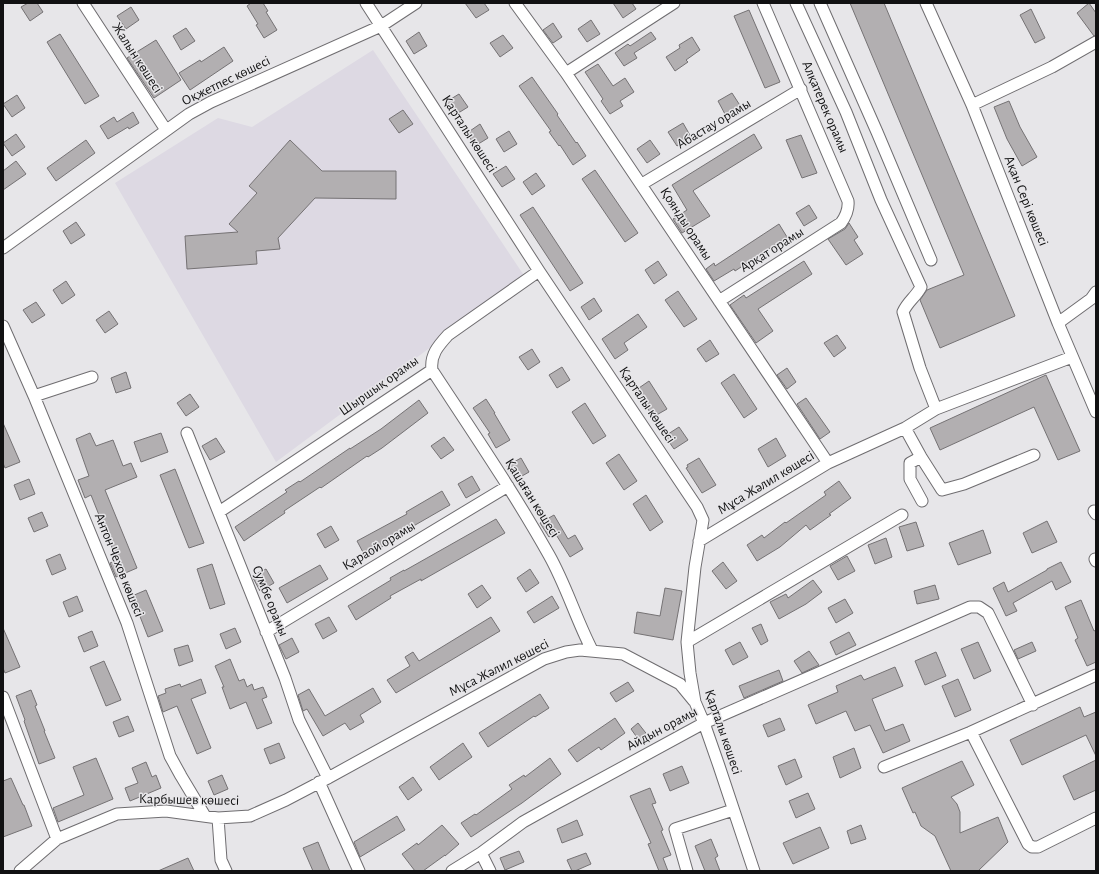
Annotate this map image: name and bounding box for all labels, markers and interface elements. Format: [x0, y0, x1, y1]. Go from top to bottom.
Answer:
street label: Жалын көшесі [109, 20, 165, 96]
street label: Оқжетпес көшесі [180, 54, 272, 108]
street label: Алқатерек орамы [799, 59, 851, 155]
street label: Қарталы көшесі [439, 93, 499, 175]
street label: Абастау орамы [674, 96, 754, 152]
street label: Ақан Сері көшесі [1002, 154, 1050, 248]
street label: Қоянды орамы [657, 185, 715, 263]
street label: Арқат орамы [738, 225, 806, 275]
street label: Шыршық орамы [337, 354, 421, 418]
street label: Қарталы көшесі [616, 364, 678, 446]
street label: Мұса Жәлил көшесі [715, 449, 817, 517]
street label: Қашаған көшесі [502, 456, 562, 540]
street label: Антон Чехов көшесі [92, 511, 146, 619]
street label: Қараой орамы [340, 519, 418, 573]
street label: Сумбе орамы [249, 564, 291, 638]
street label: Мұса Жәлил көшесі [447, 637, 551, 699]
street label: Қарталы көшесі [702, 688, 744, 776]
street label: Айдын орамы [624, 705, 700, 753]
street label: Карбышев көшесі [139, 792, 239, 808]

